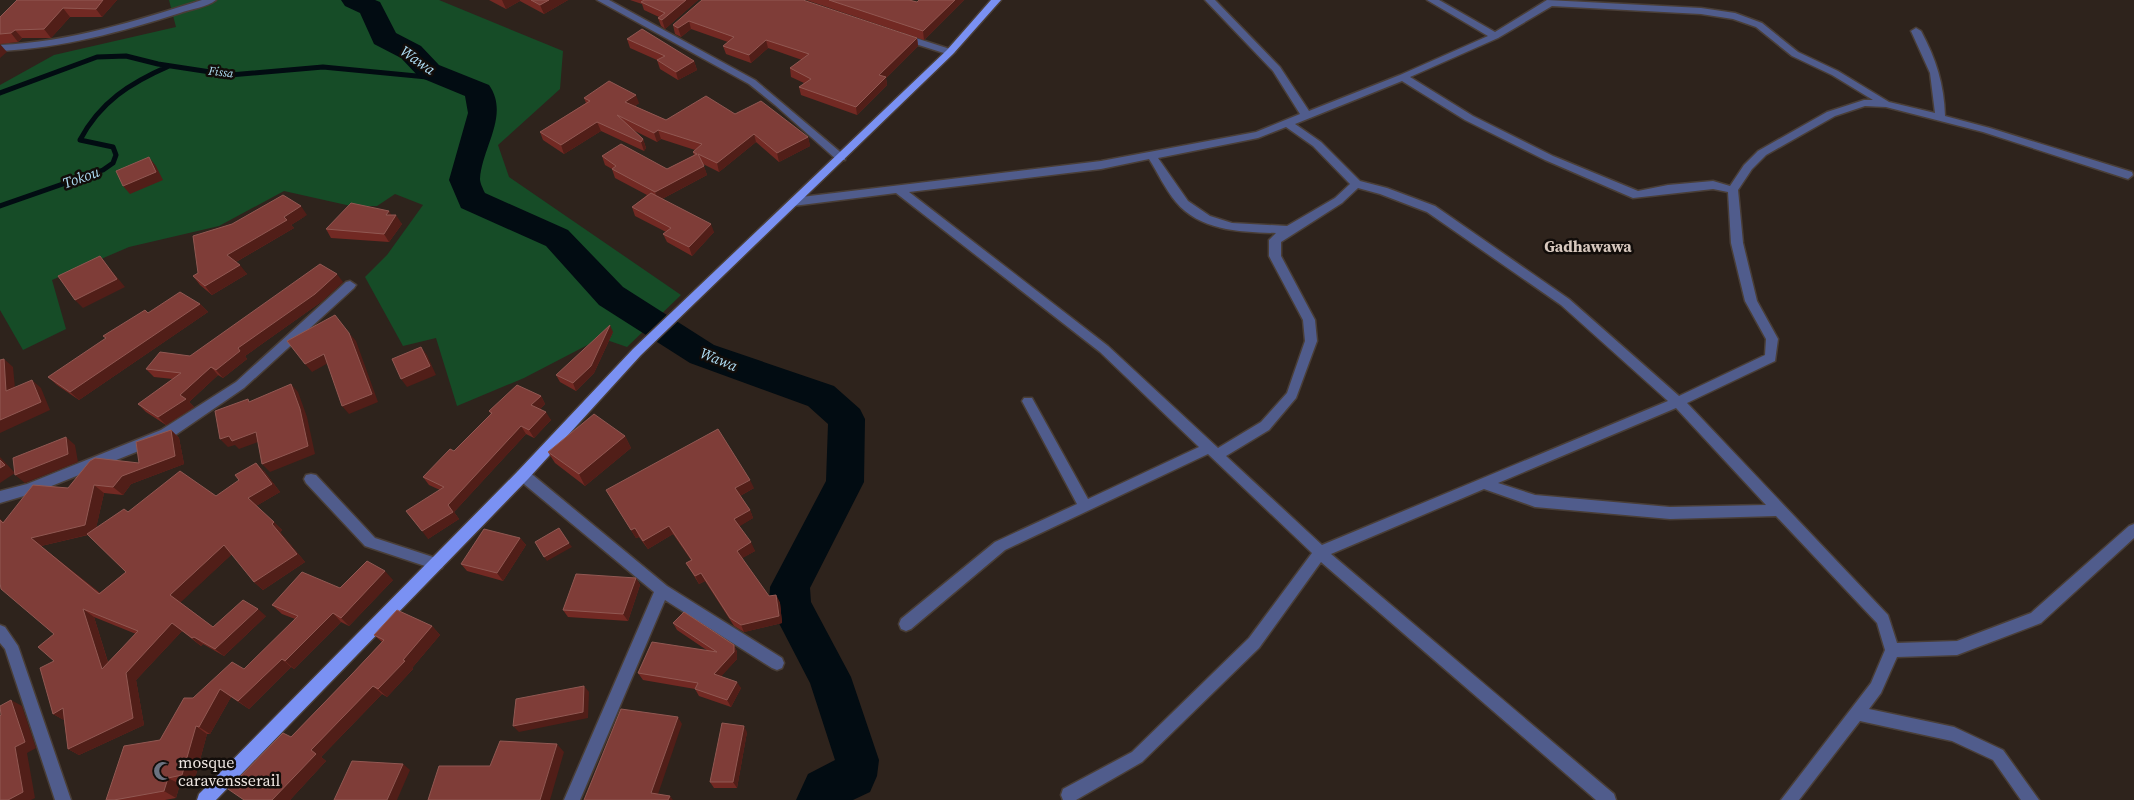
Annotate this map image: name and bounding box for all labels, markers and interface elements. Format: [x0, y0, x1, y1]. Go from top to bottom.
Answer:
water label: Wawa [396, 40, 440, 80]
water label: Fissa [207, 62, 235, 82]
water label: Tokou [60, 161, 103, 193]
district label: Gadhawawa [1544, 235, 1632, 257]
water label: Wawa [697, 342, 741, 376]
place label: mosque caravensserail [178, 751, 280, 791]
mosque icon: mosque caravensserail [152, 760, 174, 782]

